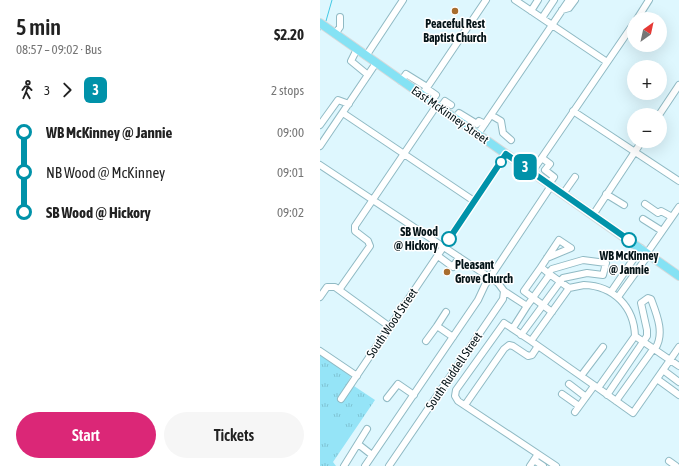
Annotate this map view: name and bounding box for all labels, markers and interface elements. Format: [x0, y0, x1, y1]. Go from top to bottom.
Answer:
marker: Peaceful Rest Baptist Church [450, 6, 460, 16]
north arrow [627, 12, 667, 52]
map controls [627, 12, 667, 148]
text: 5 min [16, 14, 61, 40]
place label: Peaceful Rest Baptist Church [423, 17, 487, 45]
text: $2.20 [274, 26, 304, 43]
text: 08:57 – 09:02 · Bus [16, 42, 102, 57]
button: + [627, 60, 667, 100]
icon: walk [16, 79, 38, 101]
icon: forward [56, 79, 78, 101]
text: 3 [92, 82, 99, 98]
text: 3 [44, 83, 50, 98]
text: 2 stops [271, 83, 304, 98]
street label: East McKinney Street [409, 83, 492, 147]
button: − [627, 108, 667, 148]
text: WB McKinney @ Jannie [46, 124, 172, 141]
text: 09:00 [277, 125, 304, 140]
line badge: 3 [512, 154, 538, 180]
unlabelled marker [495, 156, 507, 168]
text: 3 [522, 159, 528, 175]
text: NB Wood @ McKinney [46, 164, 165, 181]
text: 09:01 [277, 165, 304, 180]
text: SB Wood @ Hickory [46, 204, 151, 221]
text: 09:02 [277, 205, 304, 220]
place label: SB Wood @ Hickory [394, 225, 438, 253]
marker: SB Wood @ Hickory [441, 231, 457, 247]
marker: WB McKinney @ Jannie [621, 232, 637, 248]
place label: WB McKinney @ Jannie [598, 249, 659, 277]
place label: Pleasant Grove Church [455, 258, 513, 286]
marker: Pleasant Grove Church [442, 267, 452, 277]
street label: South Wood Street [364, 285, 421, 360]
street label: South Ruddell Street [423, 329, 485, 412]
button: Start [16, 412, 156, 458]
button: Tickets [164, 412, 304, 458]

